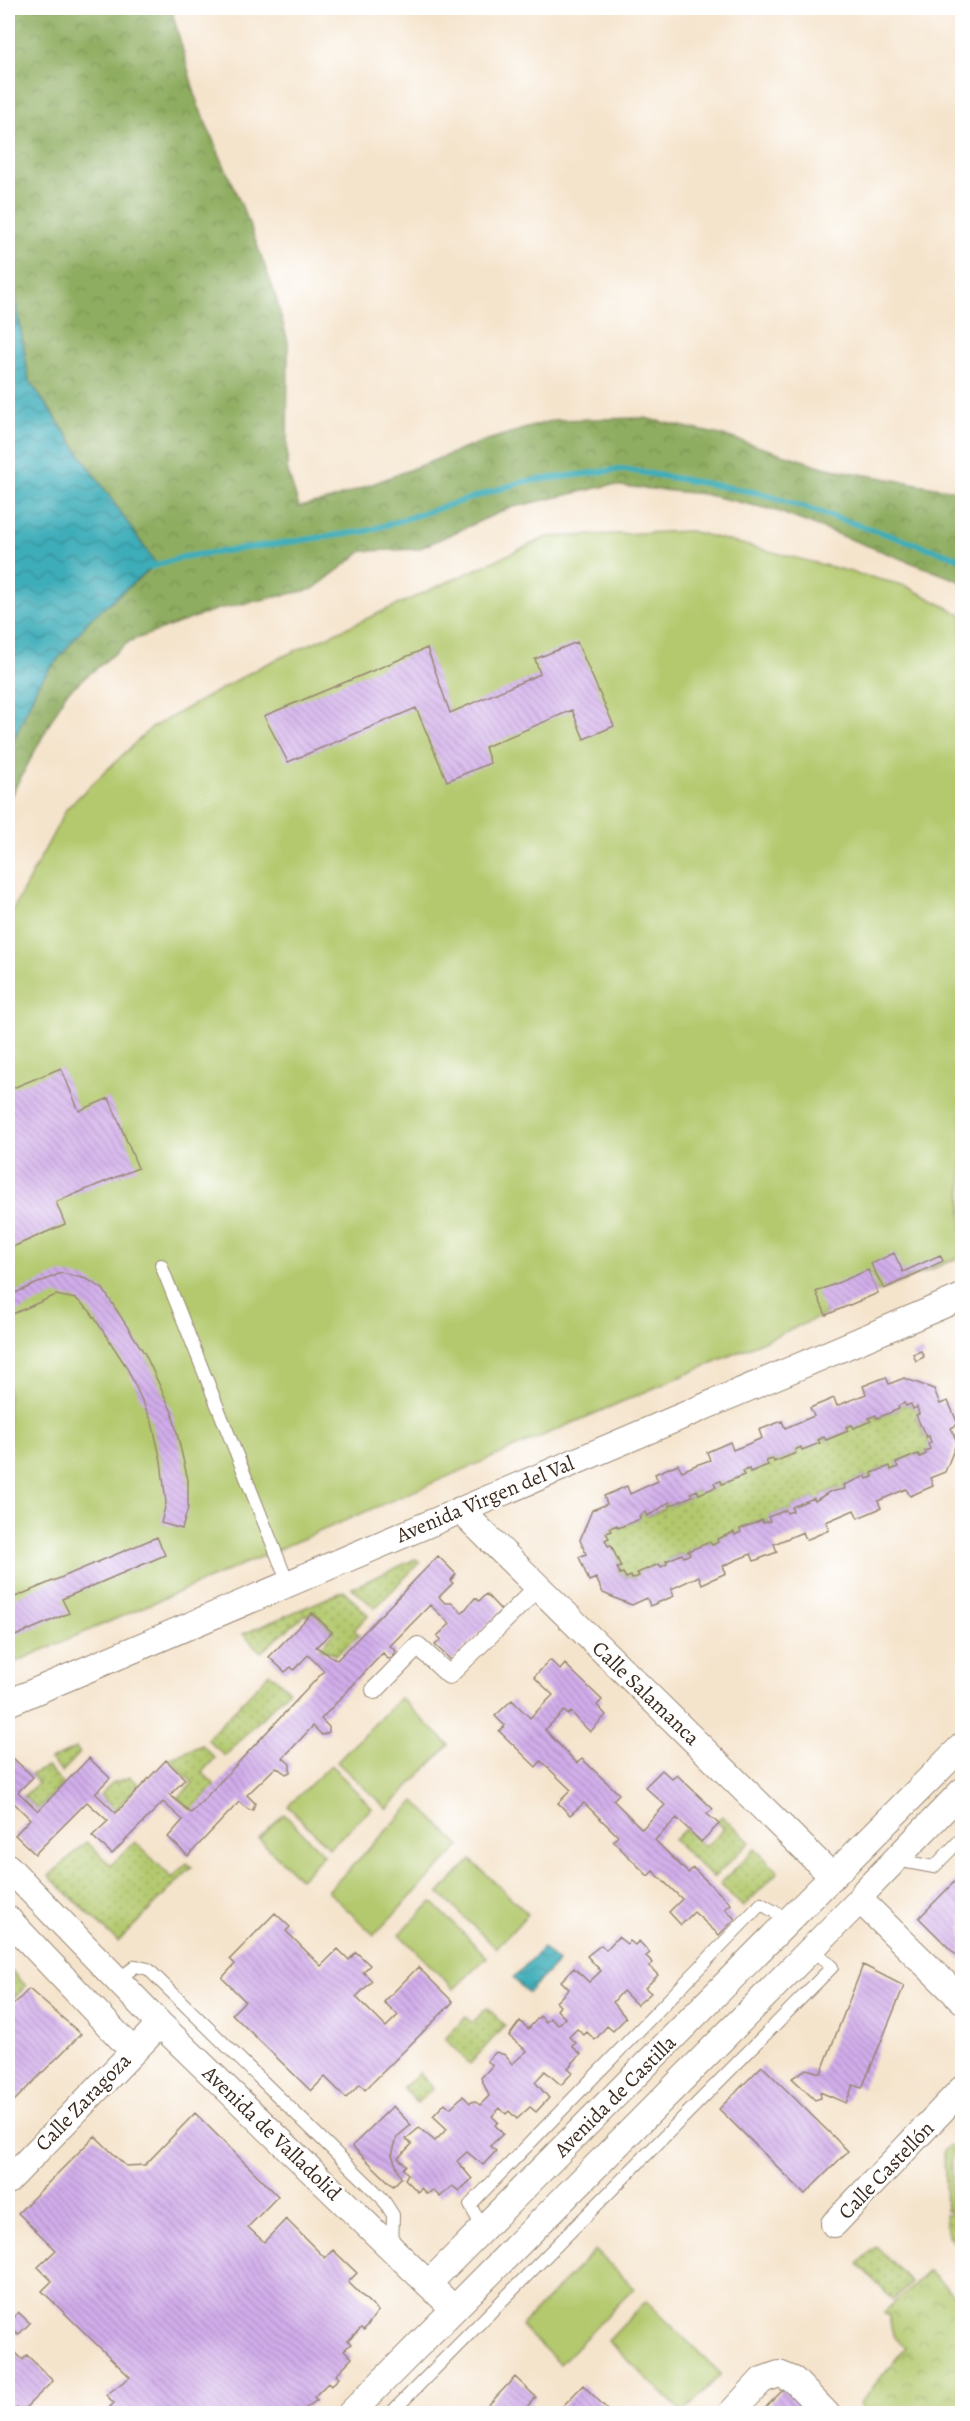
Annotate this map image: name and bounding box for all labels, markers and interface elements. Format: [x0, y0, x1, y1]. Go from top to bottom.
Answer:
street label: Avenida Virgen del Val [391, 1449, 578, 1549]
street label: Calle Salamanca [586, 1635, 706, 1752]
street label: Avenida de Castilla [547, 2029, 682, 2164]
street label: Calle Zaragoza [29, 2047, 137, 2157]
street label: Avenida de Valladolid [196, 2059, 348, 2207]
street label: Calle Castellón [832, 2115, 940, 2225]

